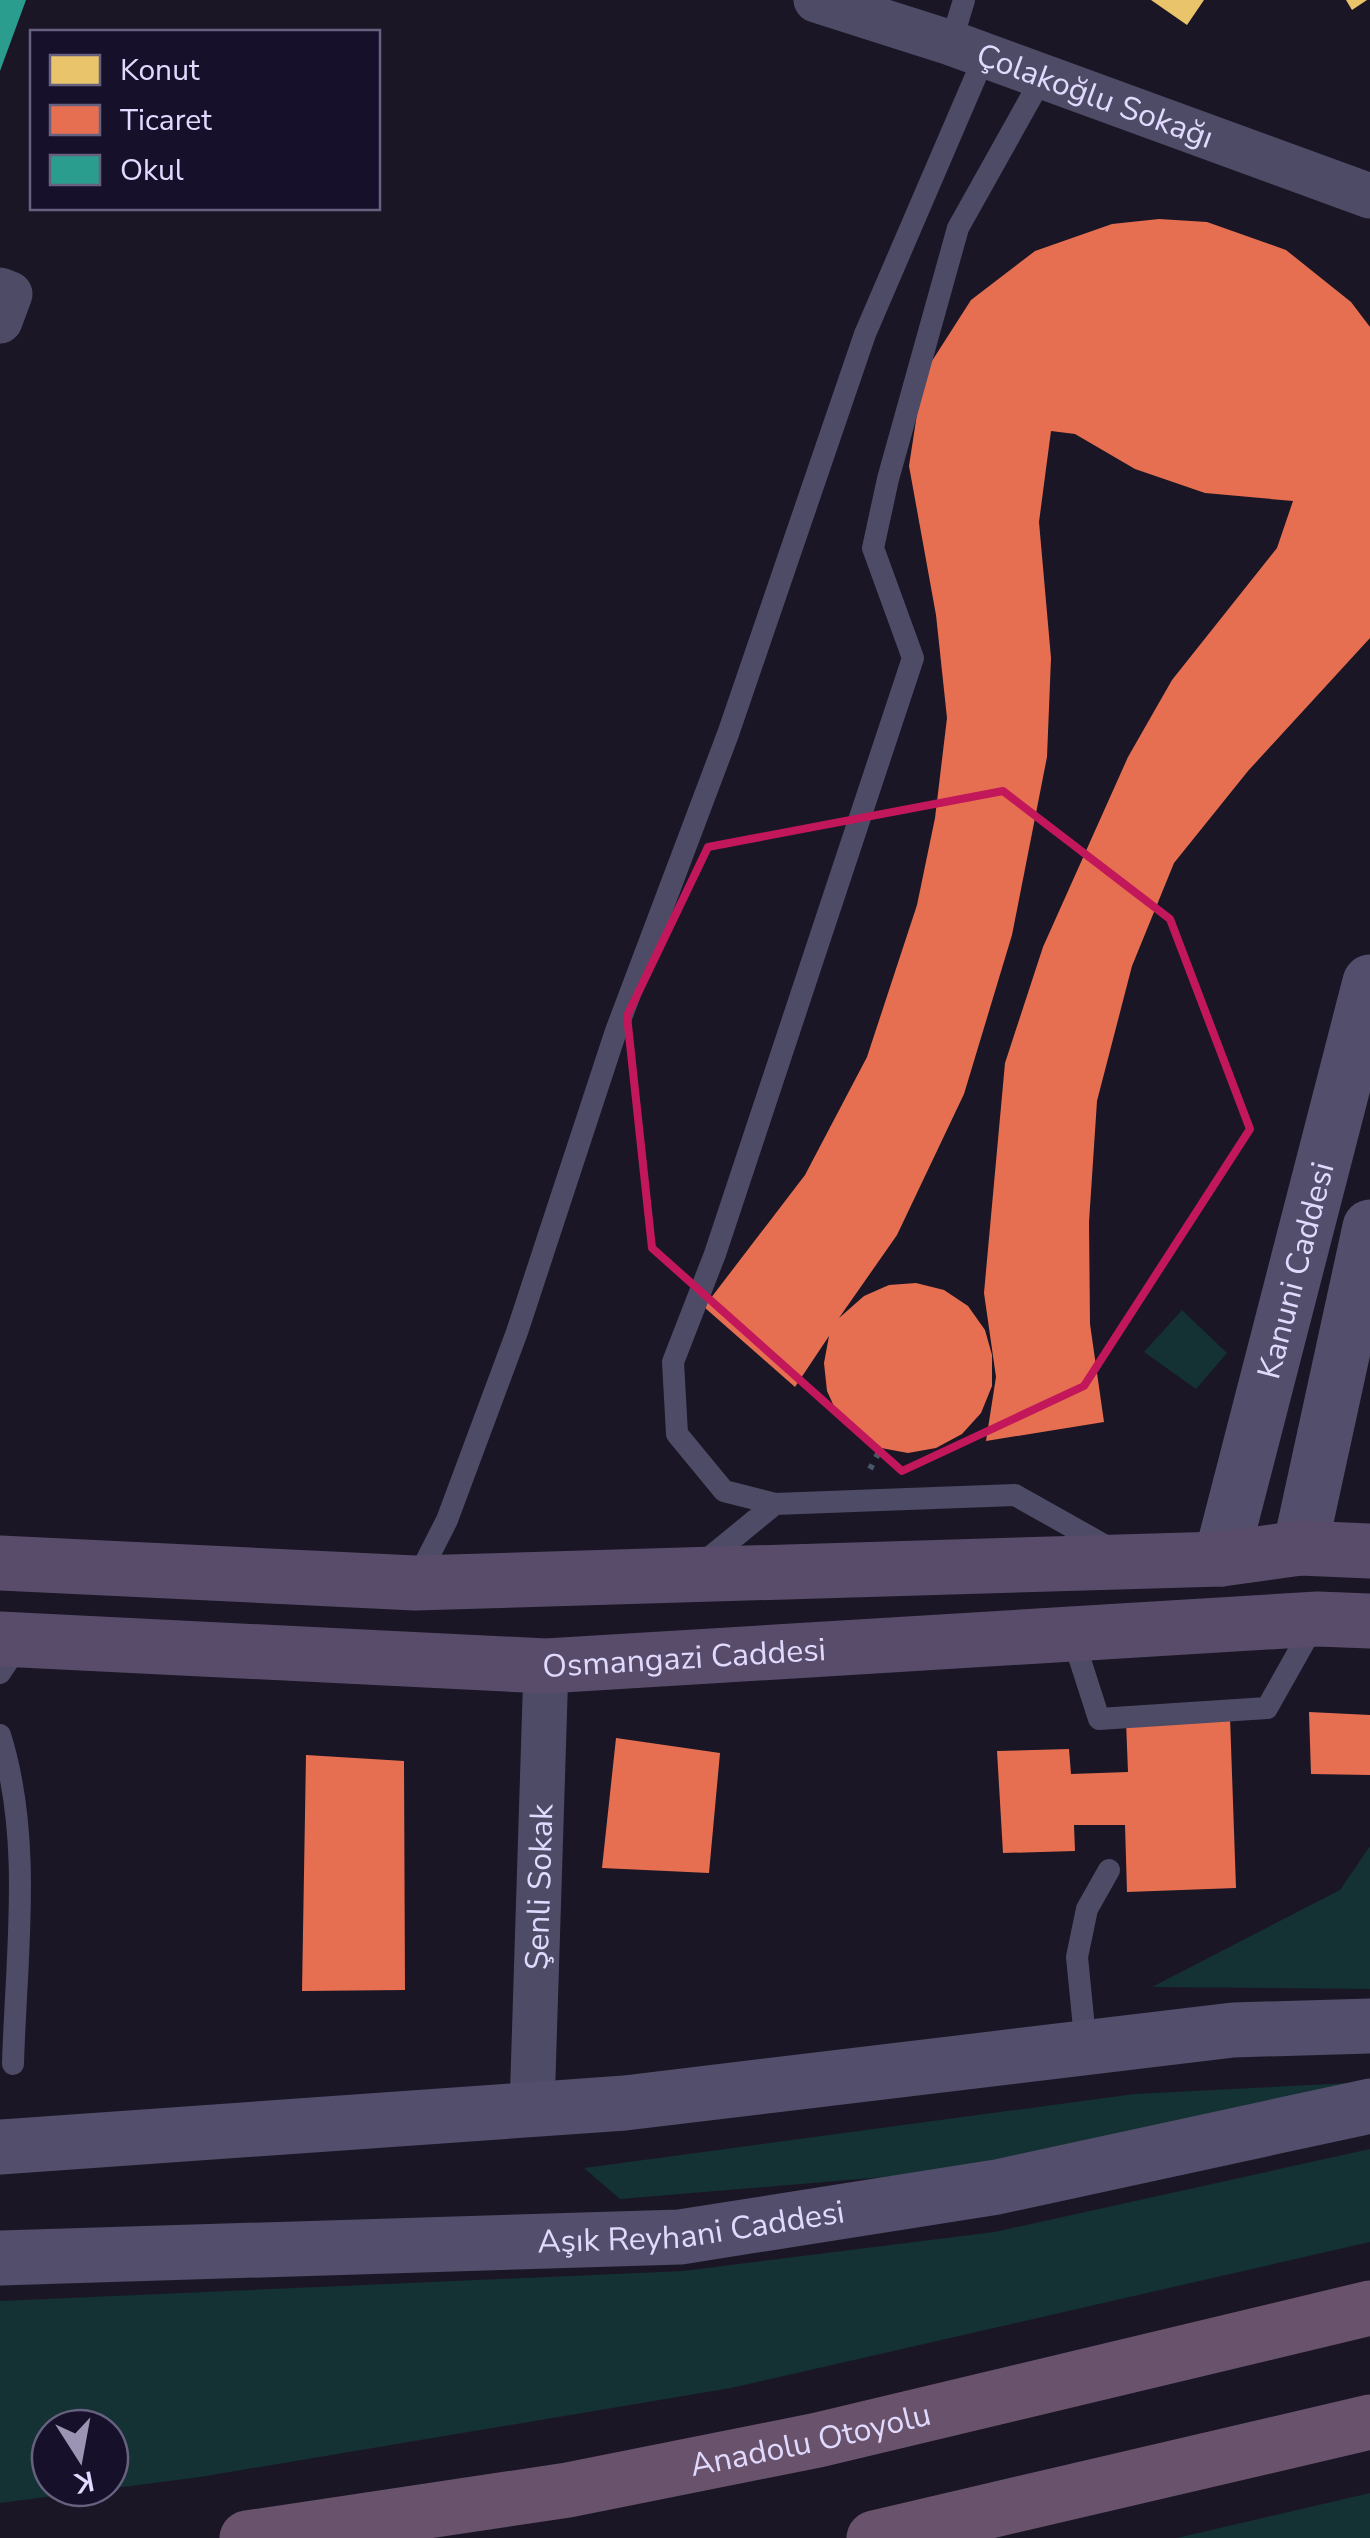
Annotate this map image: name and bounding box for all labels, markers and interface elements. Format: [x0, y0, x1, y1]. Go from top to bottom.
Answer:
legend [30, 30, 380, 210]
street label: Çolakoğlu Sokağı [971, 33, 1219, 158]
text: Konut [120, 50, 200, 91]
text: Ticaret [120, 100, 212, 141]
text: Okul [120, 150, 184, 191]
street label: Kanuni Caddesi [1247, 1158, 1344, 1383]
street label: Osmangazi Caddesi [541, 1628, 827, 1688]
street label: Şenli Sokak [515, 1802, 563, 1971]
street label: Aşık Reyhani Caddesi [537, 2190, 847, 2263]
street label: Anadolu Otoyolu [686, 2392, 935, 2487]
north arrow [30, 2408, 130, 2508]
text: K [70, 2461, 97, 2502]

